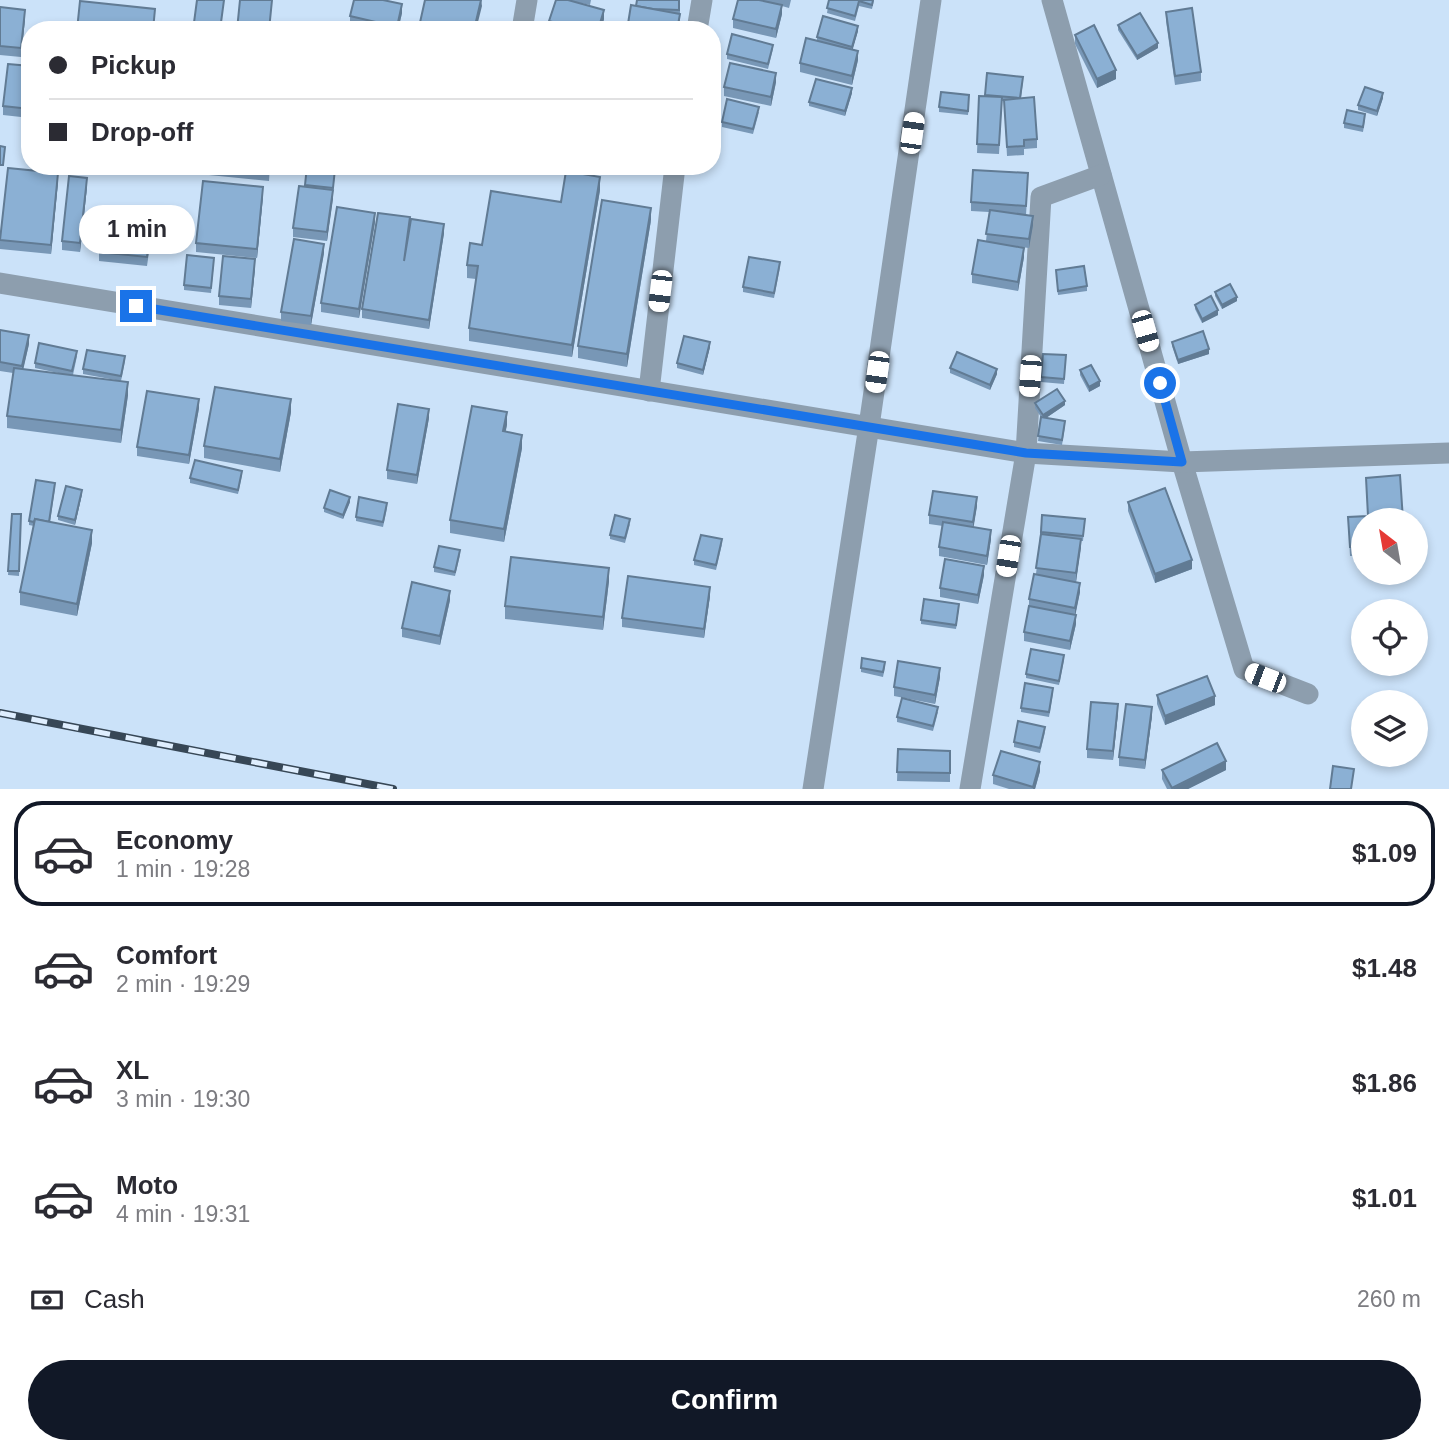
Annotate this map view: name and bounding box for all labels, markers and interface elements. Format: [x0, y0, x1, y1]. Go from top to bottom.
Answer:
text: Pickup [91, 50, 176, 80]
car [899, 111, 926, 155]
text: Drop-off [91, 117, 194, 147]
callout: 1 min [78, 204, 194, 254]
text: 1 min [107, 216, 167, 242]
car [648, 269, 673, 313]
route end [120, 290, 152, 322]
car [1130, 308, 1161, 354]
car [864, 350, 891, 394]
car [1019, 354, 1042, 398]
route start [1144, 367, 1176, 399]
north arrow [1351, 508, 1428, 584]
map controls [1351, 508, 1428, 767]
car [995, 534, 1022, 578]
button: locate [1351, 599, 1428, 676]
car [1242, 661, 1289, 695]
button: layers [1351, 690, 1428, 767]
icon: car [32, 822, 95, 885]
text: Economy [116, 825, 233, 855]
text: $1.09 [1352, 838, 1417, 868]
text: 1 min · 19:28 [116, 856, 250, 882]
icon: car [32, 937, 95, 1000]
text: Comfort [116, 940, 217, 970]
text: $1.48 [1352, 953, 1417, 983]
text: 2 min · 19:29 [116, 971, 250, 997]
icon: car [32, 1052, 95, 1115]
text: XL [116, 1055, 149, 1085]
text: $1.86 [1352, 1068, 1417, 1098]
text: 3 min · 19:30 [116, 1086, 250, 1112]
icon: car [32, 1167, 95, 1230]
text: Moto [116, 1170, 178, 1200]
text: $1.01 [1352, 1183, 1417, 1213]
text: 4 min · 19:31 [116, 1201, 250, 1227]
icon: cash [28, 1281, 66, 1319]
text: Cash [84, 1284, 145, 1314]
text: 260 m [1357, 1286, 1421, 1312]
button: Confirm [28, 1360, 1421, 1440]

